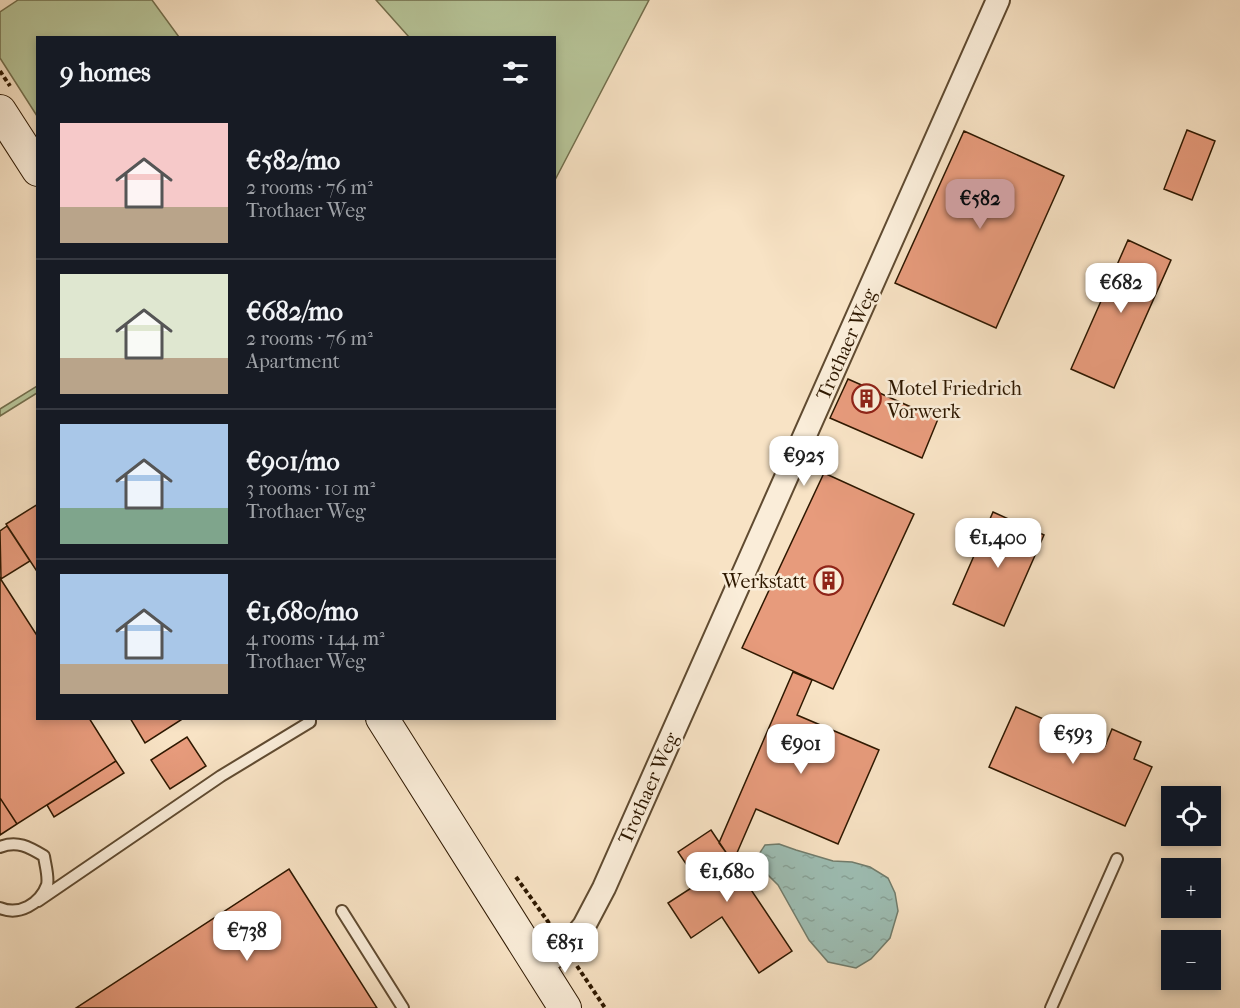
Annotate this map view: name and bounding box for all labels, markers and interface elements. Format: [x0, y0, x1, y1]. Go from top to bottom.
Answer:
icon: filters [499, 56, 532, 89]
text: 9 homes [60, 57, 151, 88]
text: €582/mo [246, 145, 340, 176]
icon: home [108, 147, 180, 219]
text: 2 rooms · 76 m² [246, 176, 373, 199]
pin: €582 [944, 179, 1016, 230]
text: €582 [960, 187, 1000, 210]
text: Trothaer Weg [246, 199, 366, 222]
pin: €682 [1085, 263, 1157, 314]
text: €682 [1099, 271, 1143, 294]
street label: Trothaer Weg [812, 285, 881, 404]
text: €682/mo [246, 296, 343, 327]
icon: home [108, 298, 180, 370]
text: 2 rooms · 76 m² [246, 327, 373, 350]
text: Apartment [246, 350, 340, 373]
place label: Motel Friedrich Vorwerk [886, 377, 1023, 423]
building icon: Motel Friedrich Vorwerk [850, 383, 882, 415]
pin: €925 [768, 436, 840, 487]
text: €925 [783, 444, 825, 467]
text: €901/mo [246, 446, 340, 477]
icon: home [108, 448, 180, 520]
text: 3 rooms · 101 m² [246, 477, 375, 500]
text: Trothaer Weg [246, 500, 366, 523]
pin: €1,400 [949, 518, 1047, 569]
text: €1,400 [969, 526, 1027, 549]
building icon: Werkstatt [812, 565, 844, 597]
place label: Werkstatt [721, 570, 807, 593]
text: €1,680/mo [246, 596, 358, 627]
icon: home [108, 598, 180, 670]
text: 4 rooms · 144 m² [246, 627, 385, 650]
text: Trothaer Weg [246, 650, 366, 673]
pin: €593 [1037, 714, 1109, 765]
text: €593 [1053, 722, 1093, 745]
pin: €901 [765, 724, 837, 775]
street label: Trothaer Weg [614, 729, 683, 848]
text: €901 [781, 732, 821, 755]
map controls [1161, 786, 1221, 990]
button: locate [1161, 786, 1221, 846]
pin: €1,680 [678, 852, 776, 903]
button: + [1161, 858, 1221, 918]
text: €1,680 [700, 860, 754, 883]
pin: €738 [211, 911, 283, 962]
text: €738 [227, 919, 267, 942]
pin: €851 [529, 923, 601, 974]
button: − [1161, 930, 1221, 990]
text: €851 [546, 931, 584, 954]

